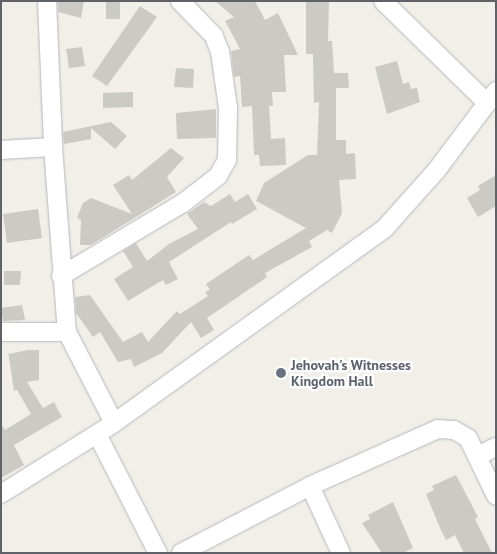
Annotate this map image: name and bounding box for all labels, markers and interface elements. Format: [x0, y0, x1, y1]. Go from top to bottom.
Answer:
place label: Jehovah's Witnesses Kingdom Hall [291, 357, 411, 390]
marker: Jehovah's Witnesses Kingdom Hall [275, 367, 287, 379]

